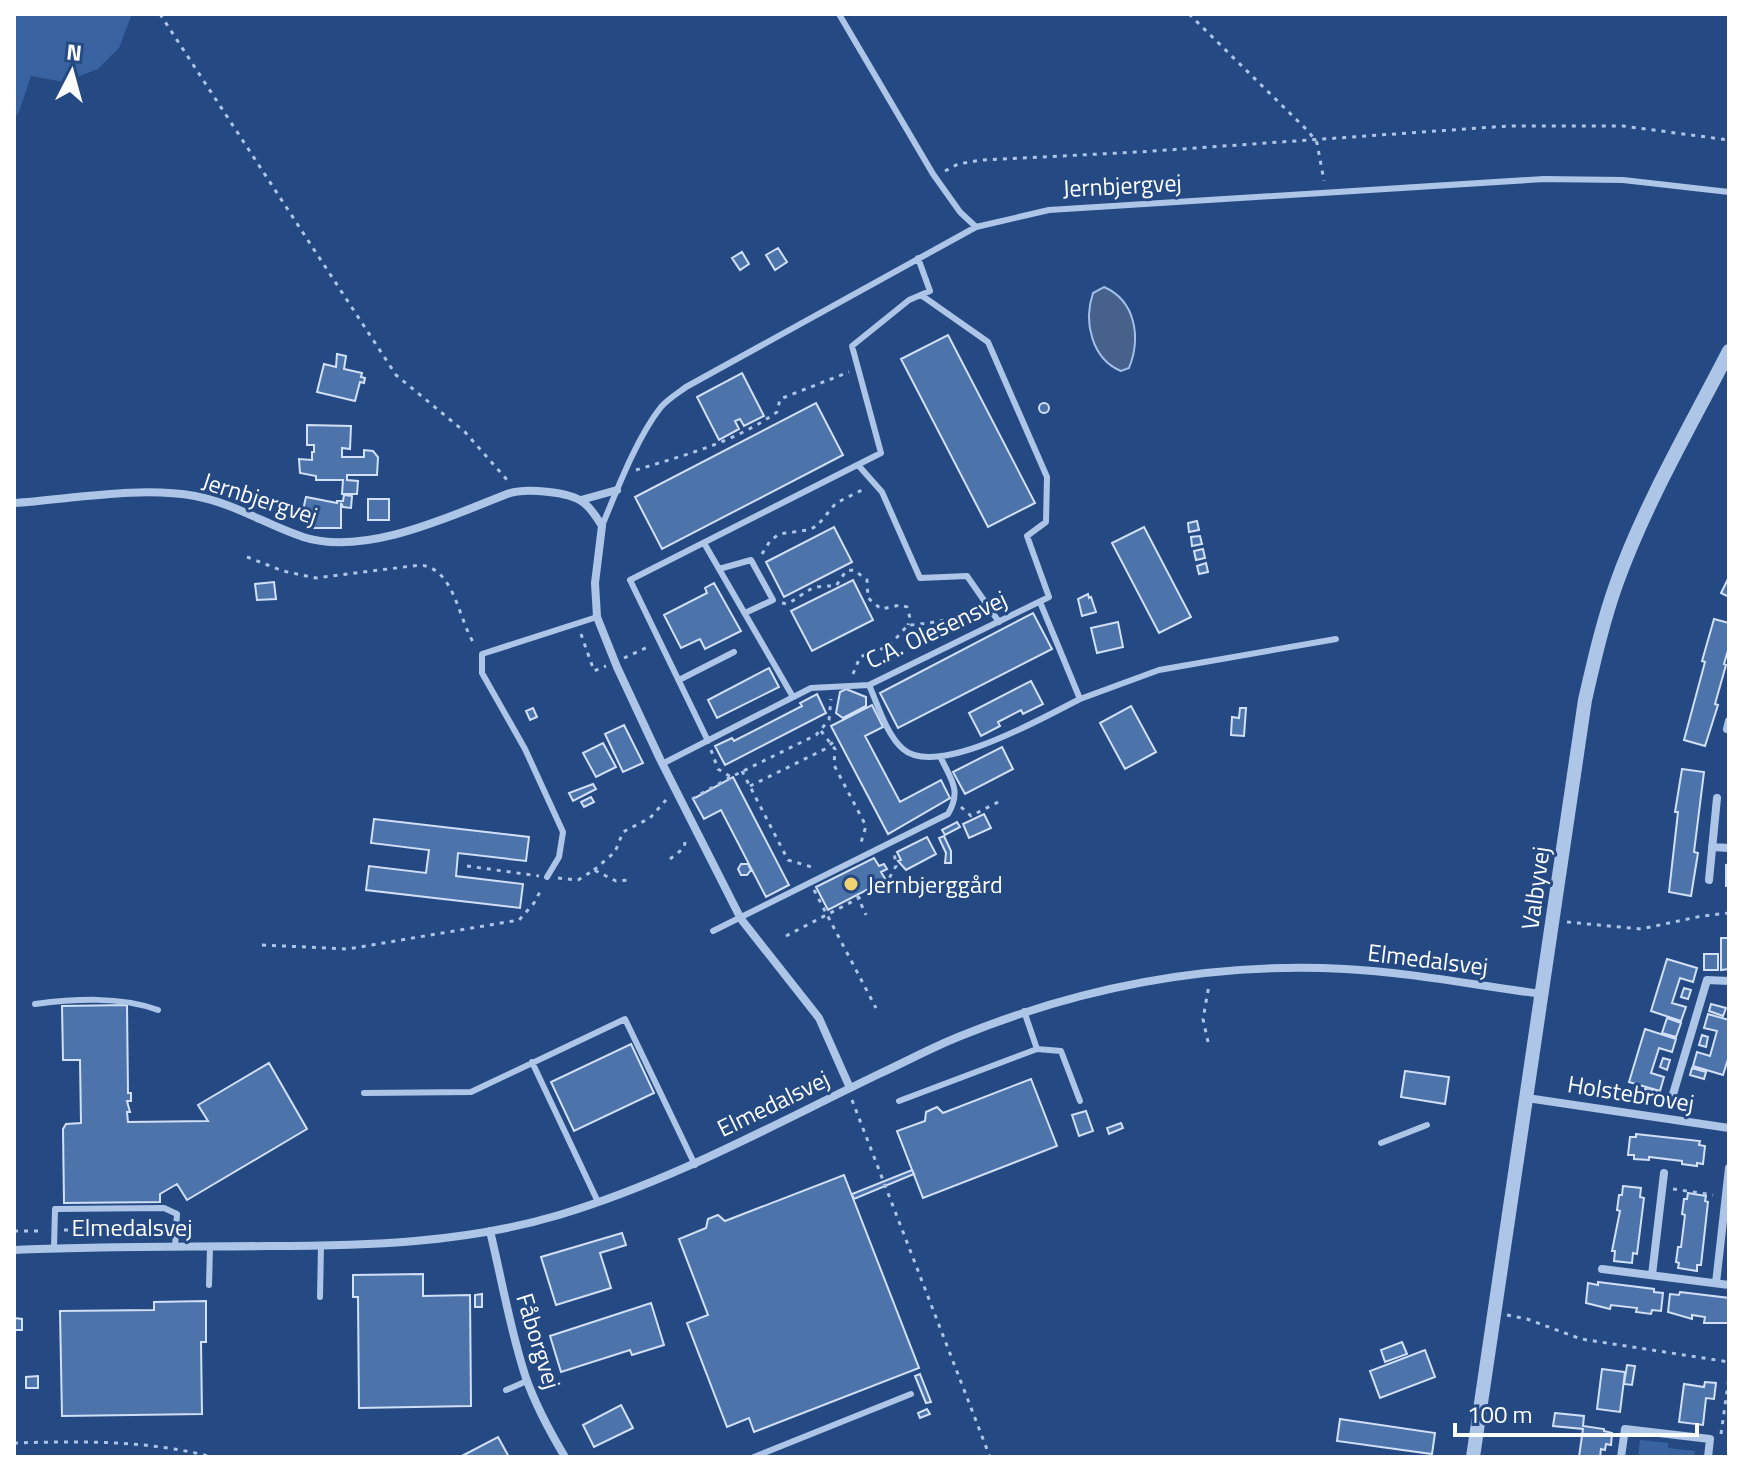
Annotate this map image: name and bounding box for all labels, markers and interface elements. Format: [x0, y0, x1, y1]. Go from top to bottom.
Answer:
north arrow [32, 32, 112, 112]
text: N [65, 34, 83, 70]
street label: Jernbjergvej [1061, 164, 1183, 206]
street label: Jernbjergvej [198, 462, 322, 534]
street label: C.A. Olesensvej [859, 580, 1013, 678]
street label: Valbyvej [1511, 844, 1559, 932]
place label: Jernbjerggård [867, 866, 1003, 902]
marker: Jernbjerggård [842, 875, 860, 893]
street label: Elmedalsvej [1366, 934, 1490, 984]
street label: Elmedalsvej [711, 1060, 835, 1146]
street label: Holstebrovej [1565, 1065, 1697, 1121]
street label: Elmedalsvej [72, 1209, 192, 1245]
street label: Fåborgvej [507, 1289, 571, 1393]
scale bar [1455, 1387, 1697, 1437]
text: 100 m [1467, 1396, 1533, 1432]

